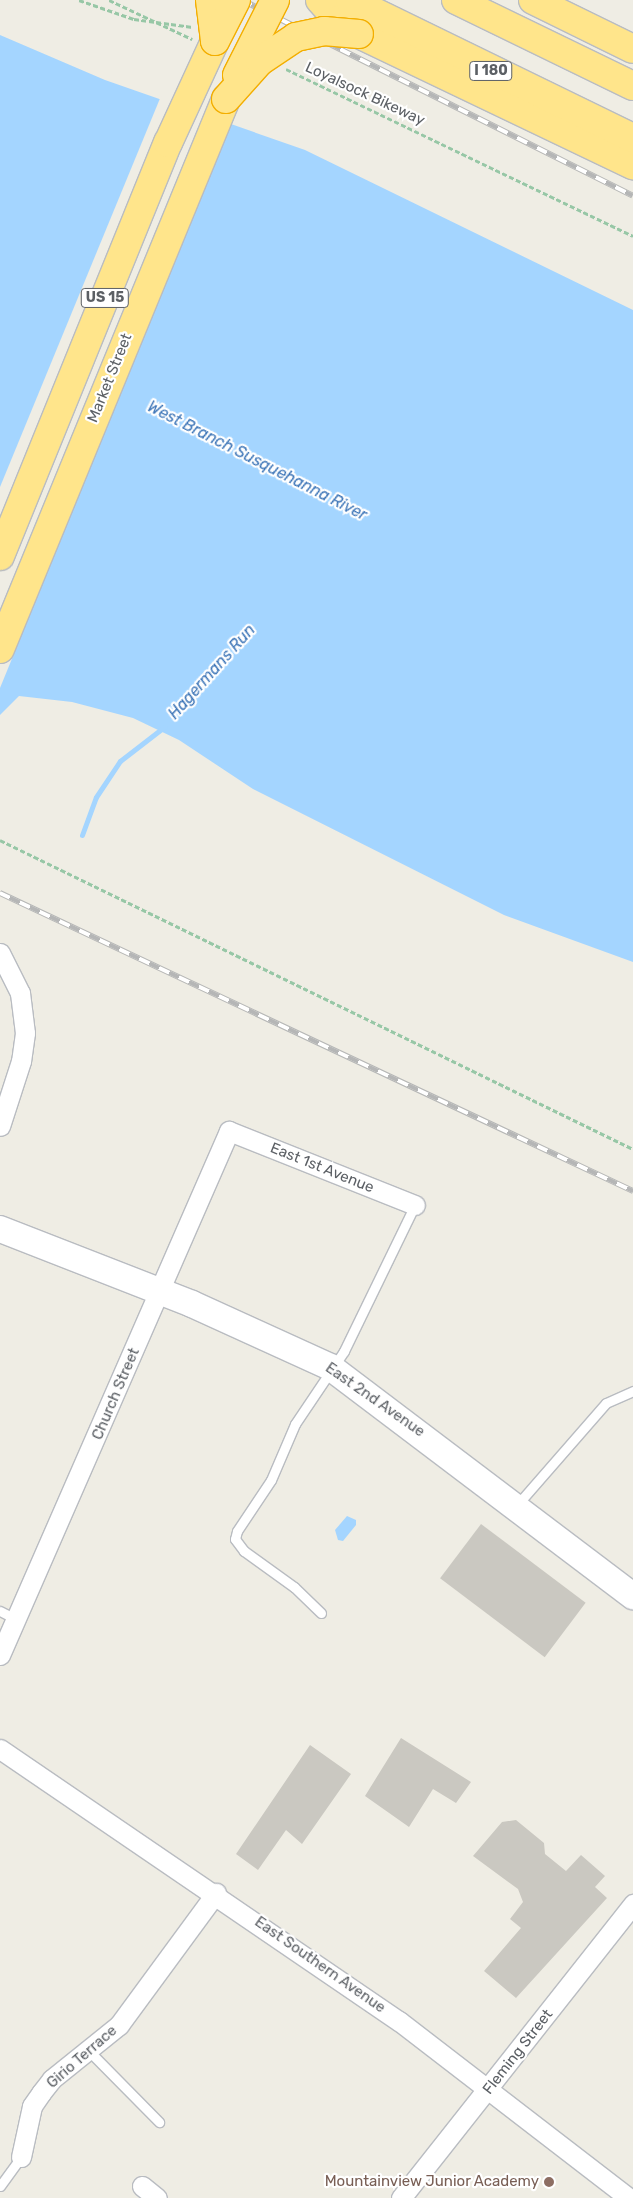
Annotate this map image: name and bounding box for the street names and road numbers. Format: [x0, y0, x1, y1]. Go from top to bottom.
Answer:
street label: Loyalsock Bikeway [302, 58, 428, 130]
road number: I 180 [468, 59, 514, 82]
road number: US 15 [80, 286, 130, 310]
street label: Market Street [84, 331, 136, 425]
street label: East 1st Avenue [267, 1139, 377, 1197]
street label: Church Street [89, 1345, 143, 1443]
street label: East 2nd Avenue [322, 1359, 428, 1441]
street label: East Southern Avenue [251, 1913, 389, 2017]
street label: Fleming Street [479, 2006, 557, 2098]
street label: Girio Terrace [43, 2022, 121, 2092]

